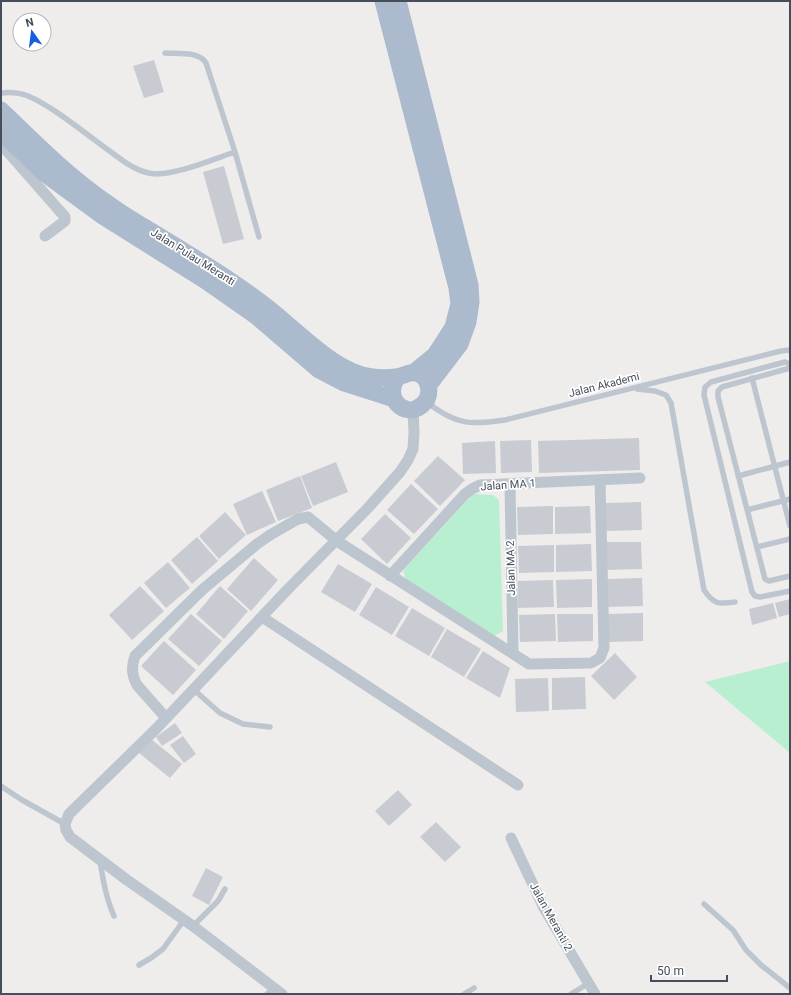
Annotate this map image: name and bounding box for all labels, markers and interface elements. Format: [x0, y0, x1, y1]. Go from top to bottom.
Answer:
north arrow [12, 12, 52, 52]
text: N [24, 15, 35, 30]
street label: Jalan Pulau Meranti [148, 226, 238, 288]
street label: Jalan Akademi [567, 370, 641, 400]
street label: Jalan MA 1 [480, 477, 536, 493]
street label: Jalan MA 2 [504, 540, 518, 596]
street label: Jalan Meranti 2 [527, 881, 575, 953]
scale bar [651, 957, 727, 983]
text: 50 m [657, 964, 684, 978]

